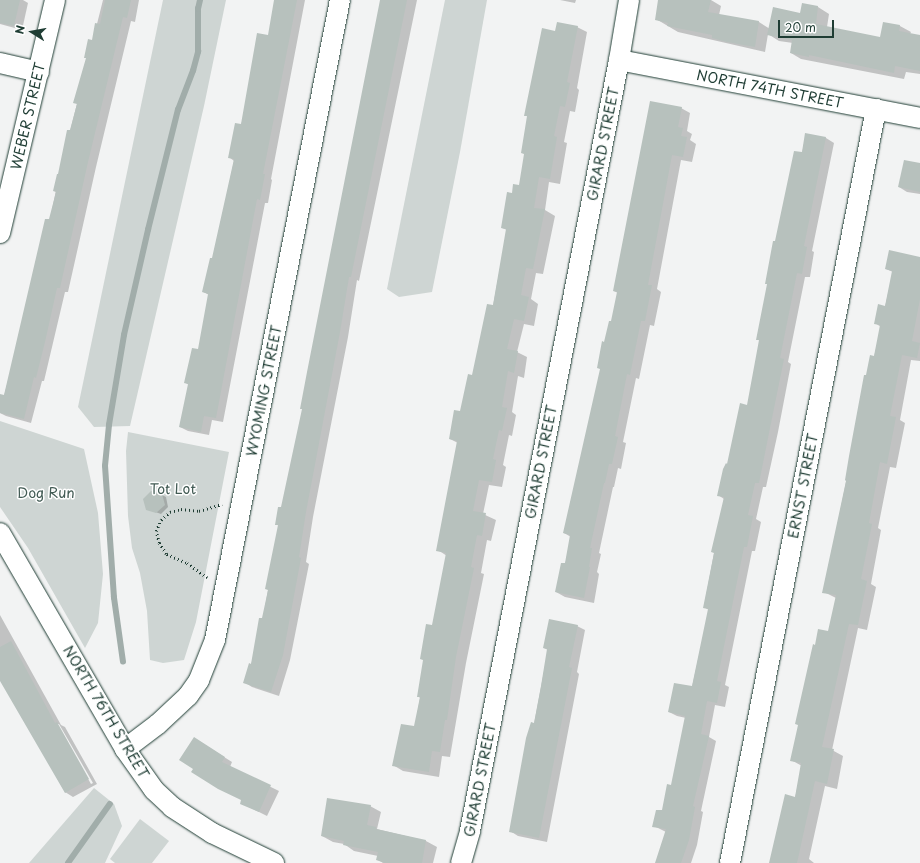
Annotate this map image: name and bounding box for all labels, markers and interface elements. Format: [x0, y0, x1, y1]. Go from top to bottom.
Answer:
north arrow [12, 12, 52, 52]
scale bar [780, 12, 836, 38]
text: 20 m [785, 18, 816, 36]
text: N [11, 24, 29, 36]
street label: WEBER STREET [7, 60, 49, 172]
street label: NORTH 74TH STREET [693, 66, 847, 112]
street label: GIRARD STREET [584, 85, 622, 203]
street label: WYOMING STREET [243, 323, 285, 459]
street label: GIRARD STREET [522, 403, 560, 521]
street label: ERNST STREET [785, 432, 821, 540]
park label: Tot Lot [149, 481, 197, 497]
park label: Dog Run [17, 485, 75, 501]
street label: NORTH 76TH STREET [59, 642, 153, 782]
street label: GIRARD STREET [461, 721, 499, 839]

